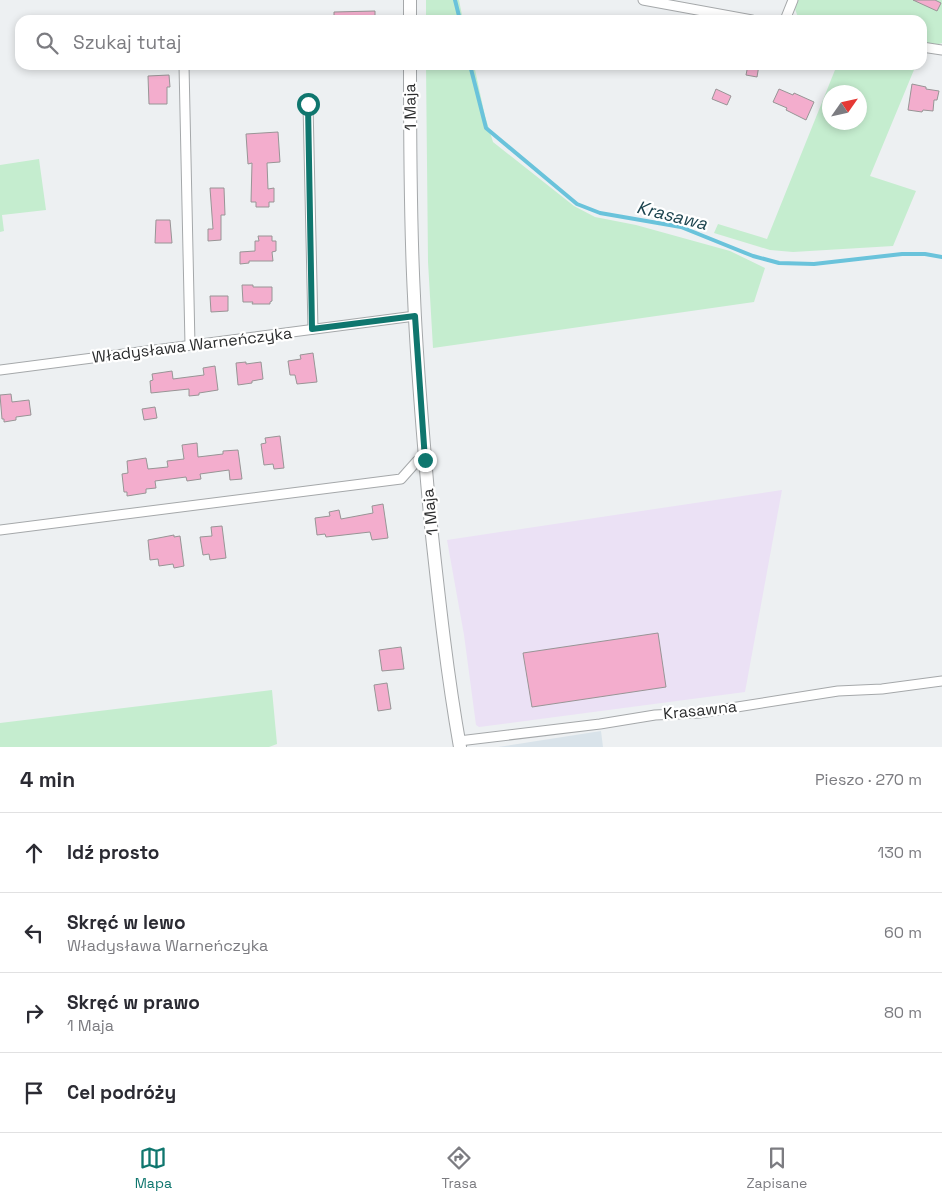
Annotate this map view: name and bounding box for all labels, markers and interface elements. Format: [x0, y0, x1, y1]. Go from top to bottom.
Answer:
search box [15, 15, 927, 70]
icon: search [33, 29, 61, 57]
text: Szukaj tutaj [73, 30, 181, 55]
street label: 1 Maja [399, 83, 421, 131]
north arrow [822, 85, 867, 130]
route start [297, 93, 320, 116]
water label: Krasawa [634, 195, 710, 235]
street label: Władysława Warneńczyka [91, 322, 293, 368]
route end [414, 449, 437, 472]
street label: 1 Maja [417, 488, 443, 536]
street label: Krasawna [662, 696, 738, 724]
text: 4 min [20, 766, 75, 793]
text: Pieszo · 270 m [815, 769, 922, 790]
icon: ahead [20, 839, 48, 867]
text: Idź prosto [67, 840, 159, 865]
text: 130 m [878, 842, 922, 863]
text: Skręć w lewo [67, 910, 186, 935]
icon: left [20, 919, 48, 947]
text: 60 m [884, 922, 922, 943]
text: Władysława Warneńczyka [67, 935, 268, 956]
text: Skręć w prawo [67, 990, 200, 1015]
icon: right [20, 999, 48, 1027]
text: 80 m [884, 1002, 922, 1023]
text: 1 Maja [67, 1015, 114, 1036]
icon: arrive [20, 1079, 48, 1107]
text: Cel podróży [67, 1080, 176, 1105]
tab: Mapa [135, 1144, 172, 1192]
tab: Trasa [441, 1144, 477, 1192]
tab: Zapisane [746, 1144, 807, 1192]

